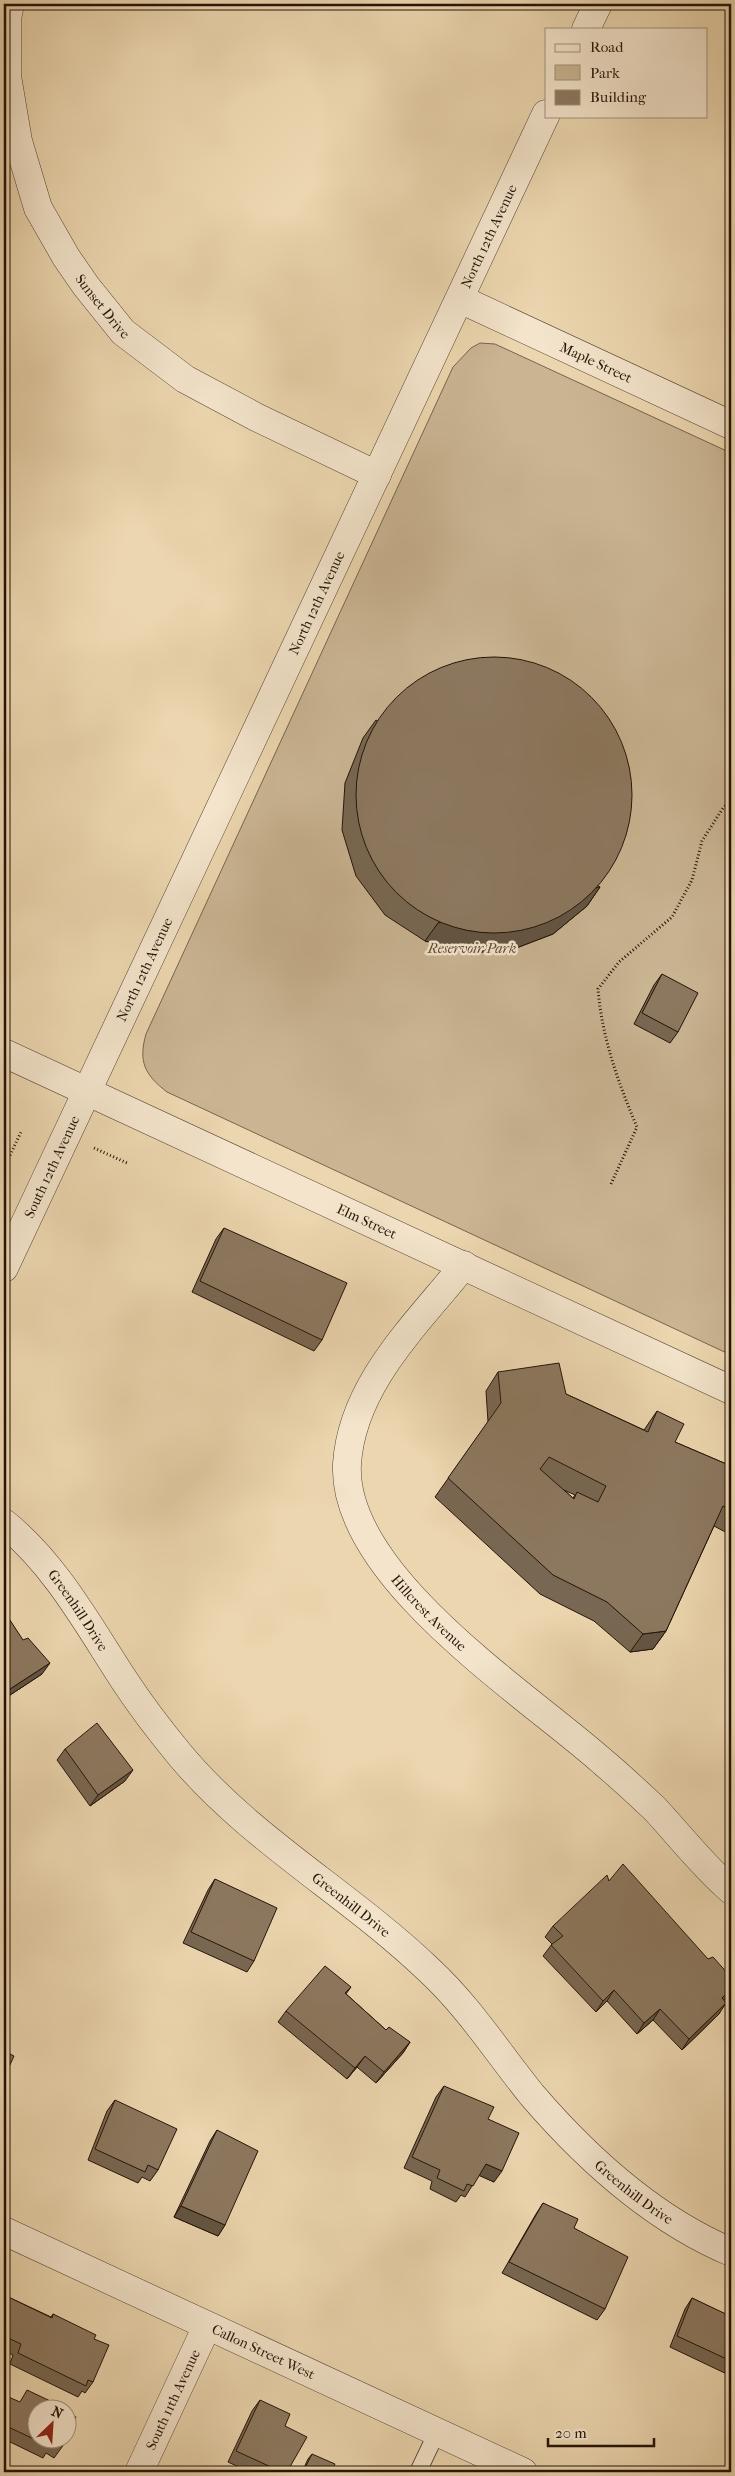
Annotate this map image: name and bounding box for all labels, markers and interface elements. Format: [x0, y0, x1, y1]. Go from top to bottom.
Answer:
legend [545, 28, 708, 118]
text: Road [590, 38, 624, 56]
text: Park [590, 64, 620, 82]
text: Building [590, 88, 647, 106]
street label: North 12th Avenue [457, 181, 520, 291]
street label: Sunset Drive [72, 271, 133, 342]
street label: Maple Street [557, 338, 635, 386]
street label: North 12th Avenue [285, 548, 348, 657]
street label: North 12th Avenue [113, 915, 176, 1024]
park label: Reservoir Park [427, 940, 516, 957]
street label: South 12th Avenue [20, 1113, 83, 1221]
street label: Elm Street [334, 1200, 400, 1242]
street label: Greenhill Drive [44, 1566, 112, 1654]
street label: Hillcrest Avenue [388, 1571, 470, 1654]
street label: Greenhill Drive [309, 1869, 394, 1941]
street label: Greenhill Drive [591, 2156, 676, 2228]
street label: Callon Street West [209, 2320, 318, 2383]
street label: South 11th Avenue [142, 2346, 204, 2453]
north arrow [28, 2398, 78, 2448]
text: N [49, 2403, 66, 2423]
scale bar [548, 2416, 654, 2448]
text: 20 m [555, 2424, 587, 2442]

